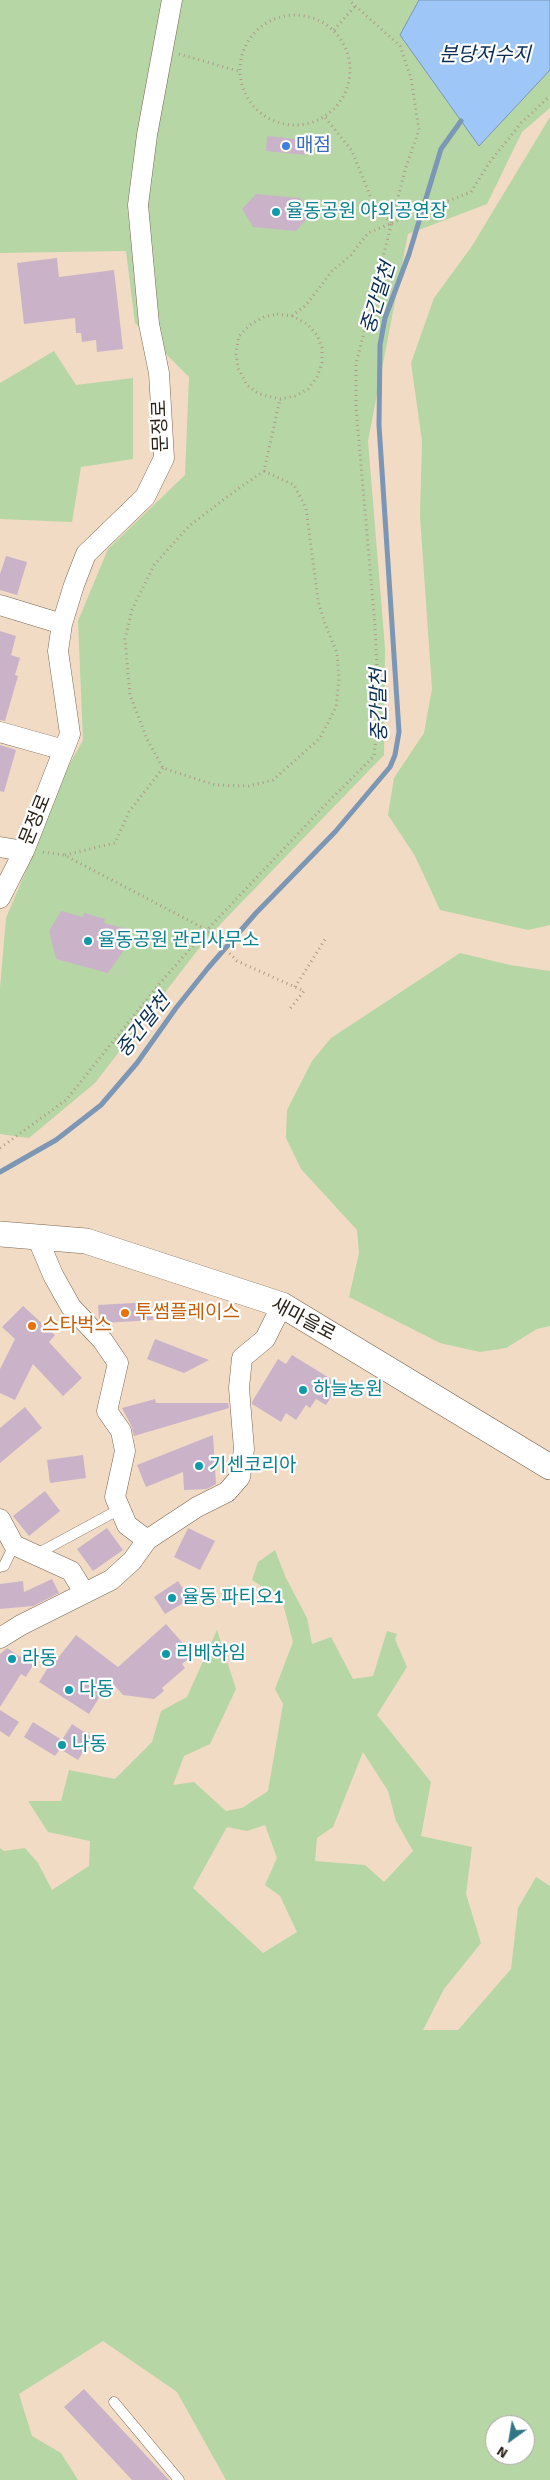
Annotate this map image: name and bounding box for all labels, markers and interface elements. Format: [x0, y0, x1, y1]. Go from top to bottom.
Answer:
water label: 분당저수지 [439, 44, 531, 68]
place label: 매점 [296, 135, 331, 157]
marker: 매점 [280, 140, 292, 152]
place label: 율동공원 야외공연장 [286, 201, 447, 223]
marker: 율동공원 야외공연장 [270, 206, 282, 218]
water label: 중간말천 [357, 259, 401, 337]
street label: 문정로 [149, 399, 173, 453]
water label: 중간말천 [367, 668, 393, 742]
street label: 문정로 [16, 791, 56, 849]
place label: 율동공원 관리사무소 [98, 930, 259, 952]
marker: 율동공원 관리사무소 [82, 935, 94, 947]
water label: 중간말천 [112, 990, 176, 1062]
street label: 새마을로 [267, 1294, 339, 1346]
place label: 투썸플레이스 [135, 1302, 240, 1324]
marker: 투썸플레이스 [119, 1307, 131, 1319]
place label: 스타벅스 [42, 1315, 112, 1337]
marker: 스타벅스 [26, 1320, 38, 1332]
place label: 하늘농원 [313, 1379, 383, 1401]
marker: 하늘농원 [297, 1384, 309, 1396]
place label: 기센코리아 [209, 1455, 296, 1477]
marker: 기센코리아 [193, 1460, 205, 1472]
place label: 율동 파티오1 [182, 1587, 284, 1609]
marker: 율동 파티오1 [166, 1592, 178, 1604]
place label: 리베하임 [176, 1643, 246, 1665]
place label: 라동 [22, 1648, 57, 1670]
marker: 리베하임 [160, 1648, 172, 1660]
marker: 라동 [6, 1653, 18, 1665]
place label: 다동 [79, 1679, 114, 1701]
marker: 다동 [63, 1684, 75, 1696]
place label: 나동 [72, 1734, 107, 1756]
marker: 나동 [56, 1739, 68, 1751]
north arrow [485, 2415, 535, 2465]
text: N [494, 2443, 511, 2462]

